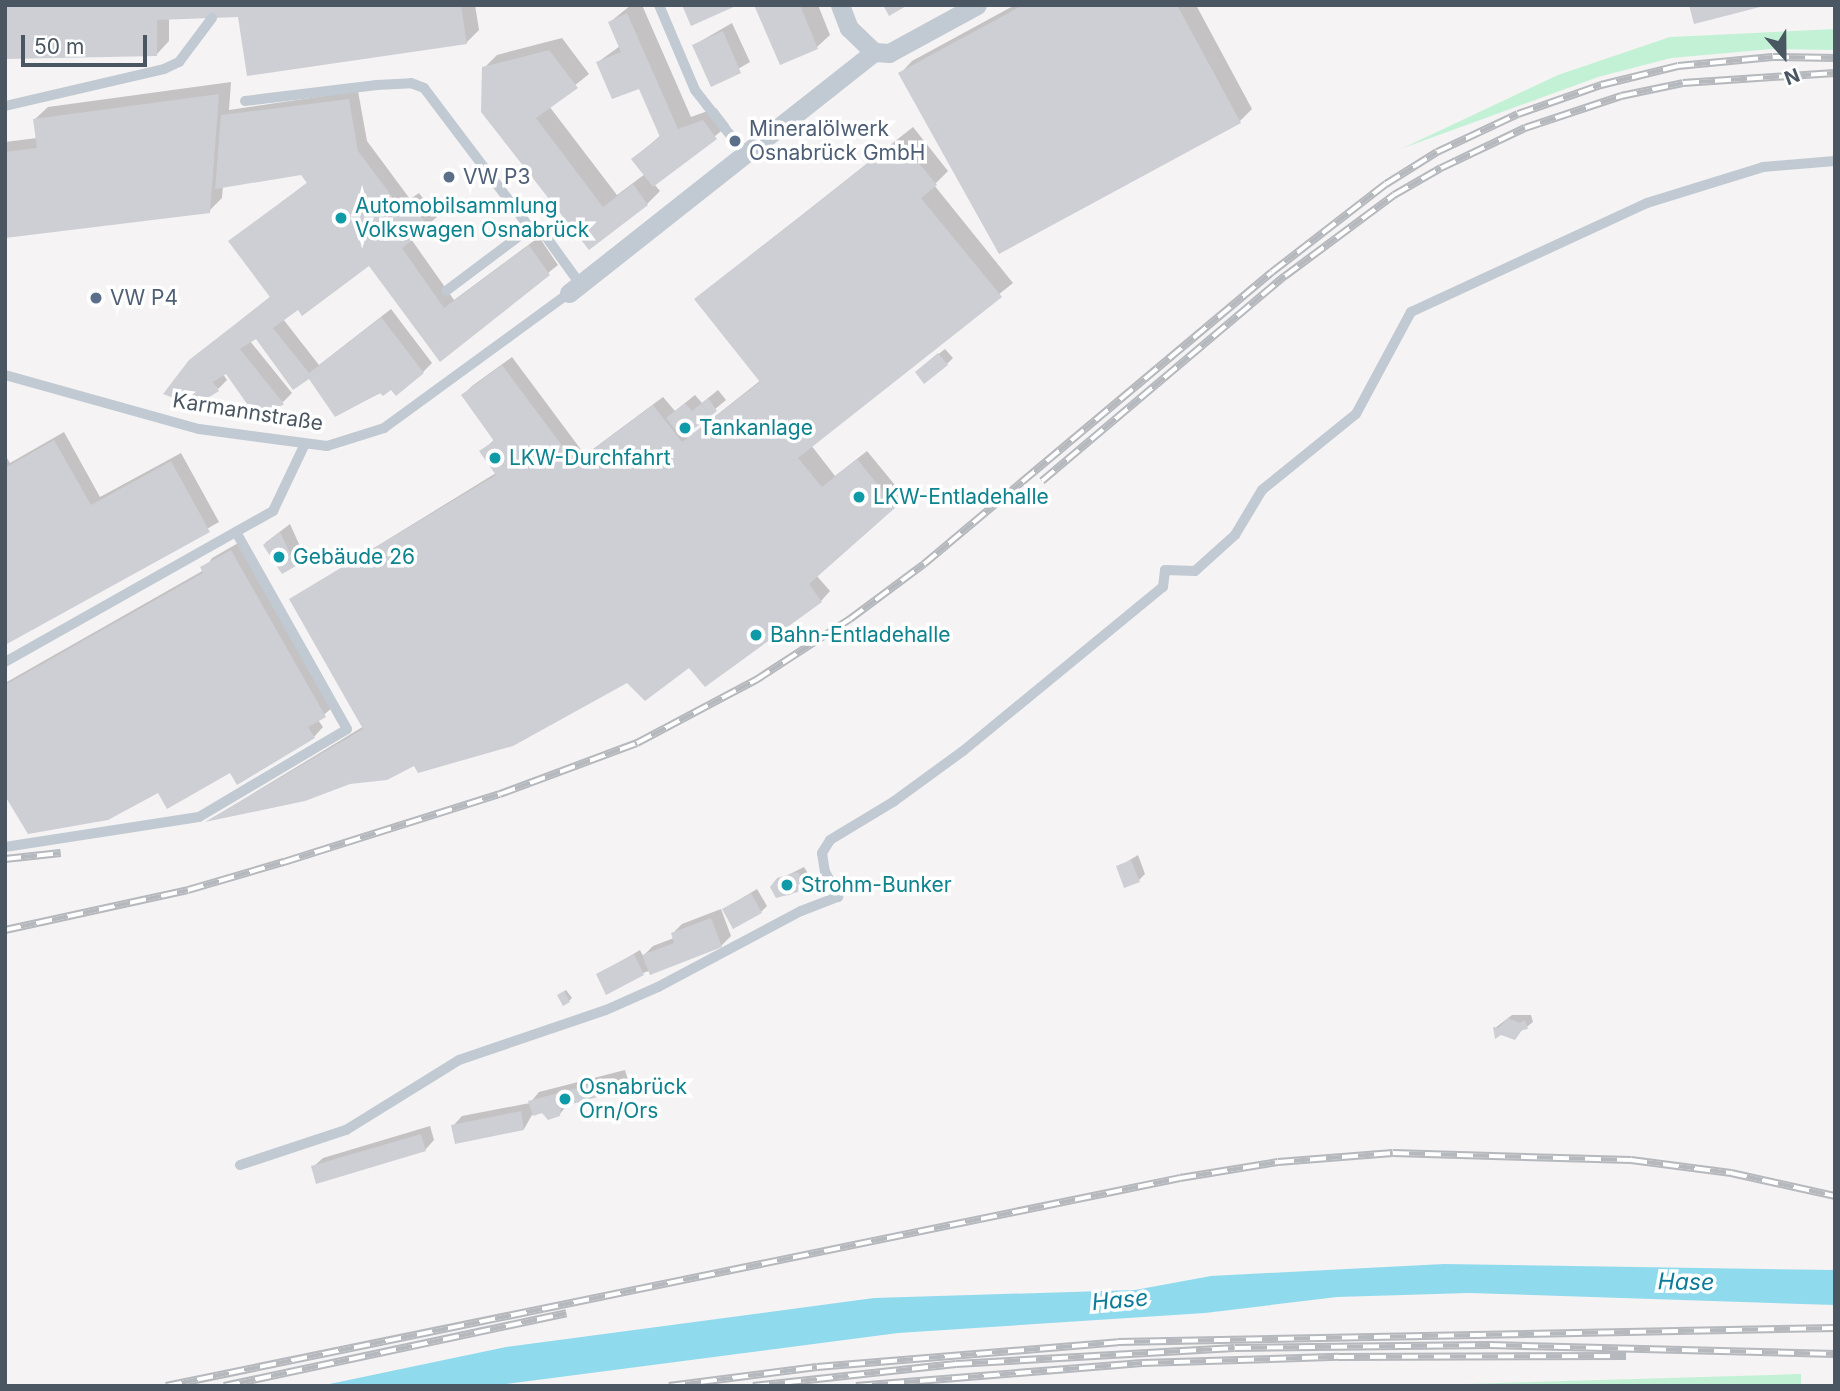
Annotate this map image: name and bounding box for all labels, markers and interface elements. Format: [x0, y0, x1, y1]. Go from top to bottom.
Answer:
scale bar [24, 21, 150, 65]
north arrow [1749, 21, 1819, 91]
text: 50 m [34, 34, 84, 59]
text: N [1781, 63, 1803, 89]
place label: Mineralölwerk Osnabrück GmbH [749, 116, 925, 166]
marker: Mineralölwerk Osnabrück GmbH [727, 133, 743, 149]
place label: VW P3 [463, 164, 530, 190]
marker: VW P3 [441, 169, 457, 185]
place label: Automobilsammlung Volkswagen Osnabrück [355, 193, 589, 243]
marker: Automobilsammlung Volkswagen Osnabrück [333, 210, 349, 226]
place label: VW P4 [110, 285, 178, 311]
marker: VW P4 [88, 290, 104, 306]
street label: Karmannstraße [171, 388, 325, 436]
place label: Tankanlage [699, 415, 813, 441]
marker: Tankanlage [677, 420, 693, 436]
place label: LKW-Durchfahrt [509, 445, 671, 471]
marker: LKW-Durchfahrt [487, 450, 503, 466]
place label: LKW-Entladehalle [873, 484, 1049, 510]
marker: LKW-Entladehalle [851, 489, 867, 505]
place label: Gebäude 26 [293, 544, 415, 570]
marker: Gebäude 26 [271, 549, 287, 565]
place label: Bahn-Entladehalle [770, 622, 951, 648]
marker: Bahn-Entladehalle [748, 627, 764, 643]
place label: Strohm-Bunker [801, 872, 952, 898]
marker: Strohm-Bunker [779, 877, 795, 893]
place label: Osnabrück Orn/Ors [579, 1074, 687, 1124]
marker: Osnabrück Orn/Ors [557, 1091, 573, 1107]
water label: Hase [1657, 1268, 1715, 1296]
water label: Hase [1091, 1284, 1149, 1316]

